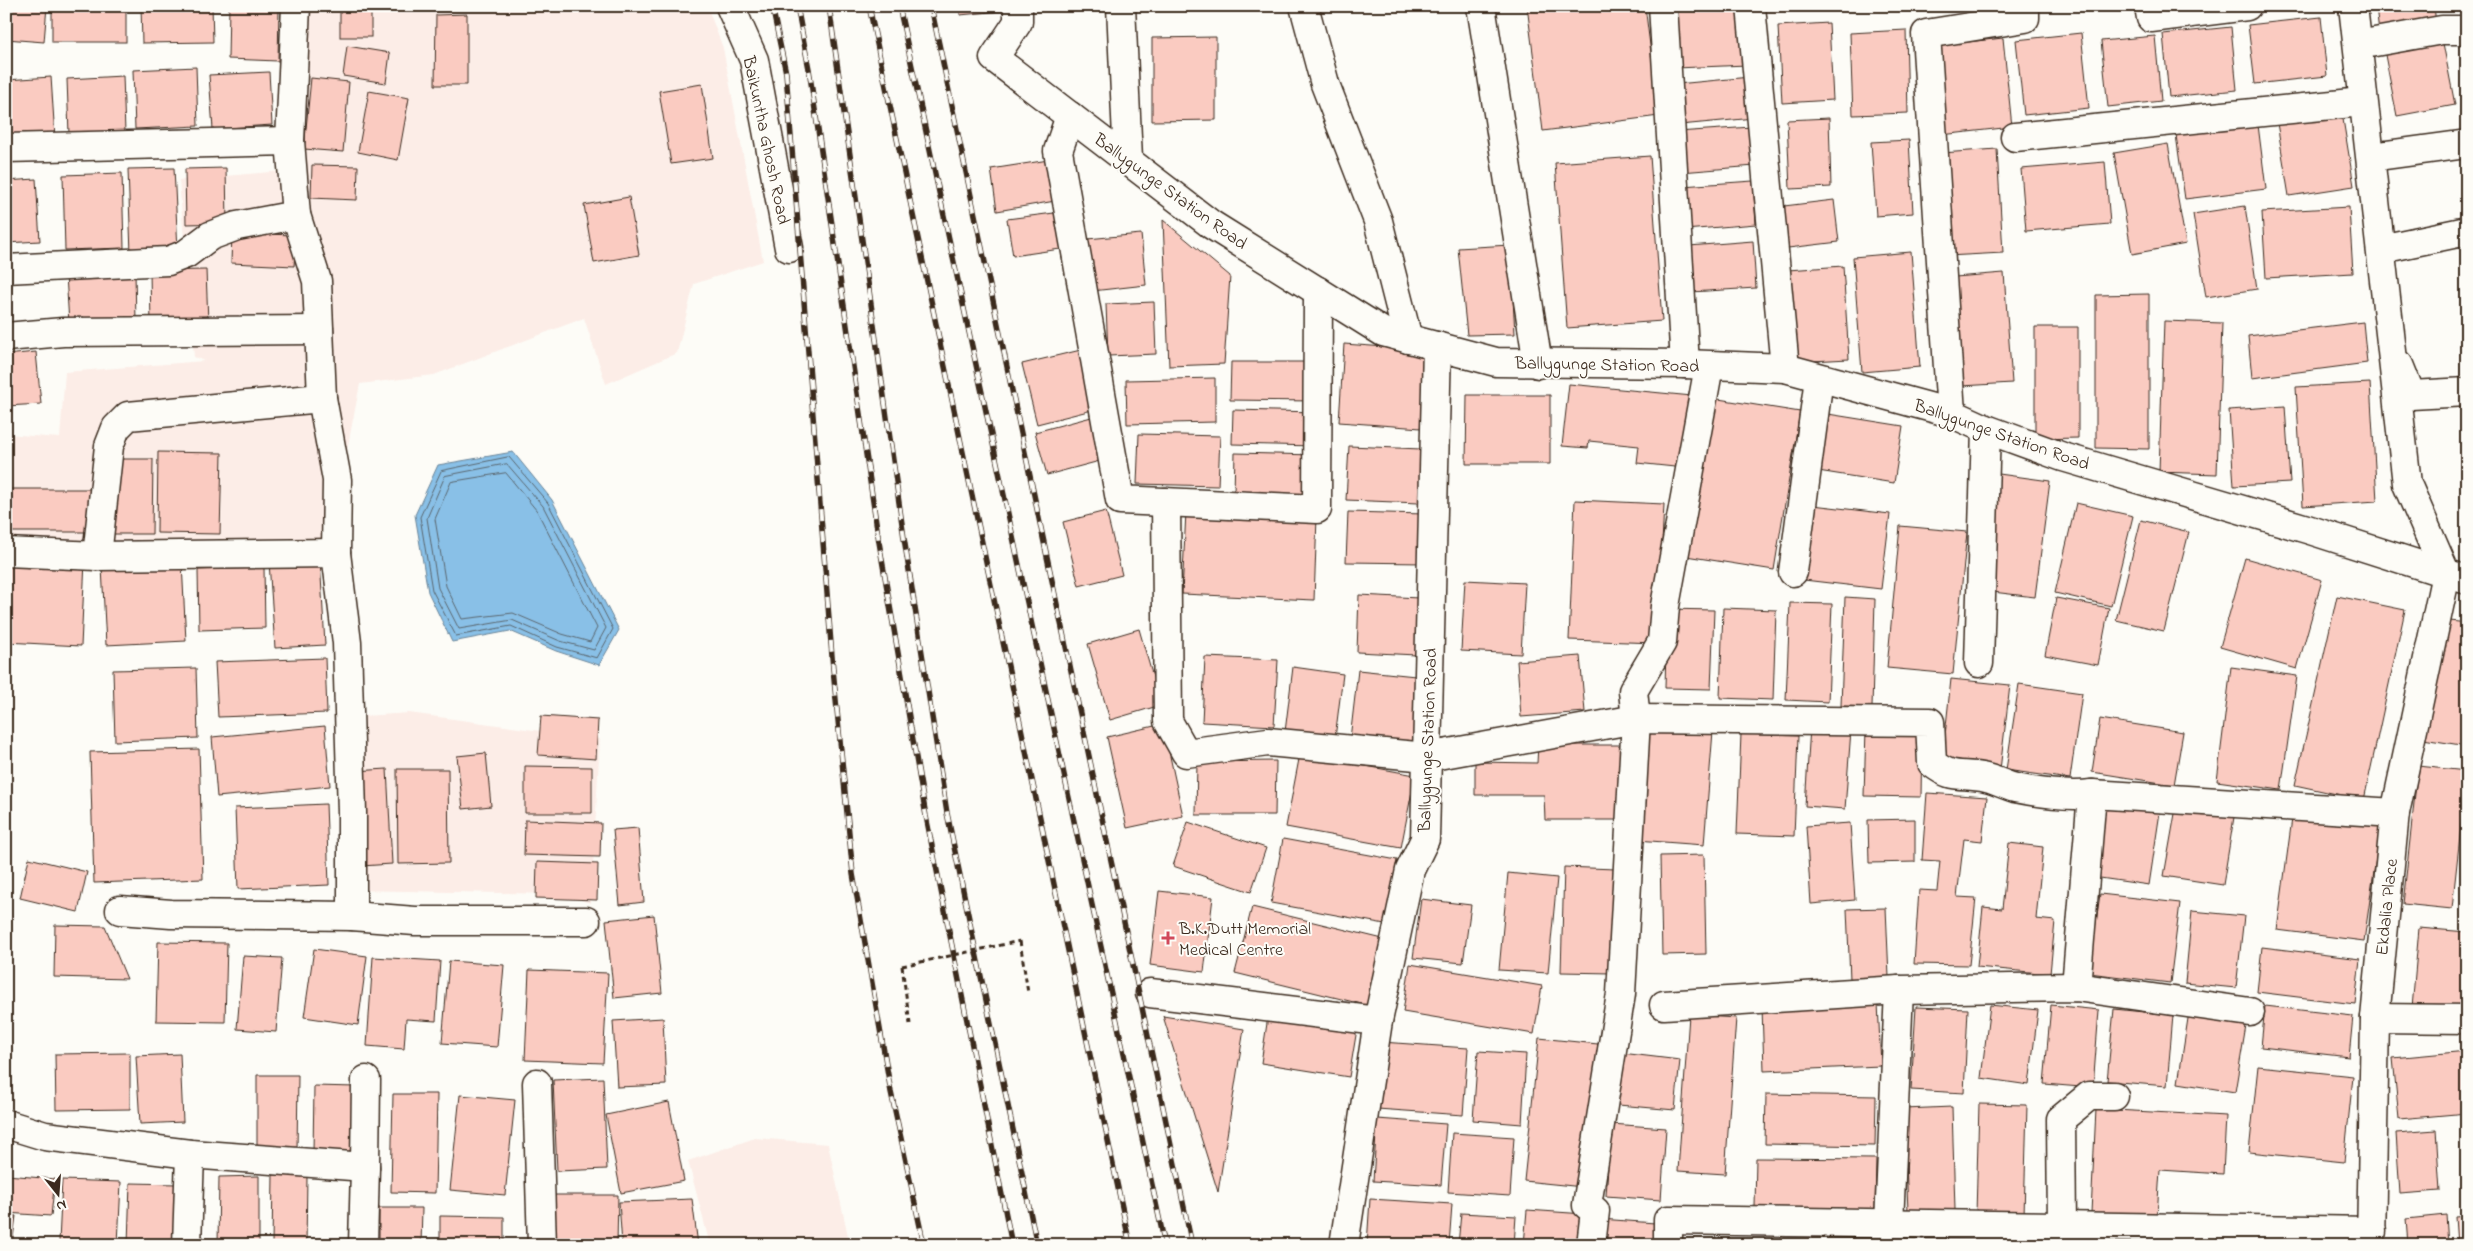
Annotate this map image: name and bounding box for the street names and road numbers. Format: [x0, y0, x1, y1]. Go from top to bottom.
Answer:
street label: Baikuntha Ghosh Road [734, 53, 796, 227]
street label: Ballygunge Station Road [1086, 127, 1252, 258]
street label: Ballygunge Station Road [1514, 351, 1699, 382]
street label: Ballygunge Station Road [1909, 393, 2093, 479]
street label: Ballygunge Station Road [1413, 648, 1446, 834]
street label: Ekdalia Place [2370, 857, 2406, 957]

